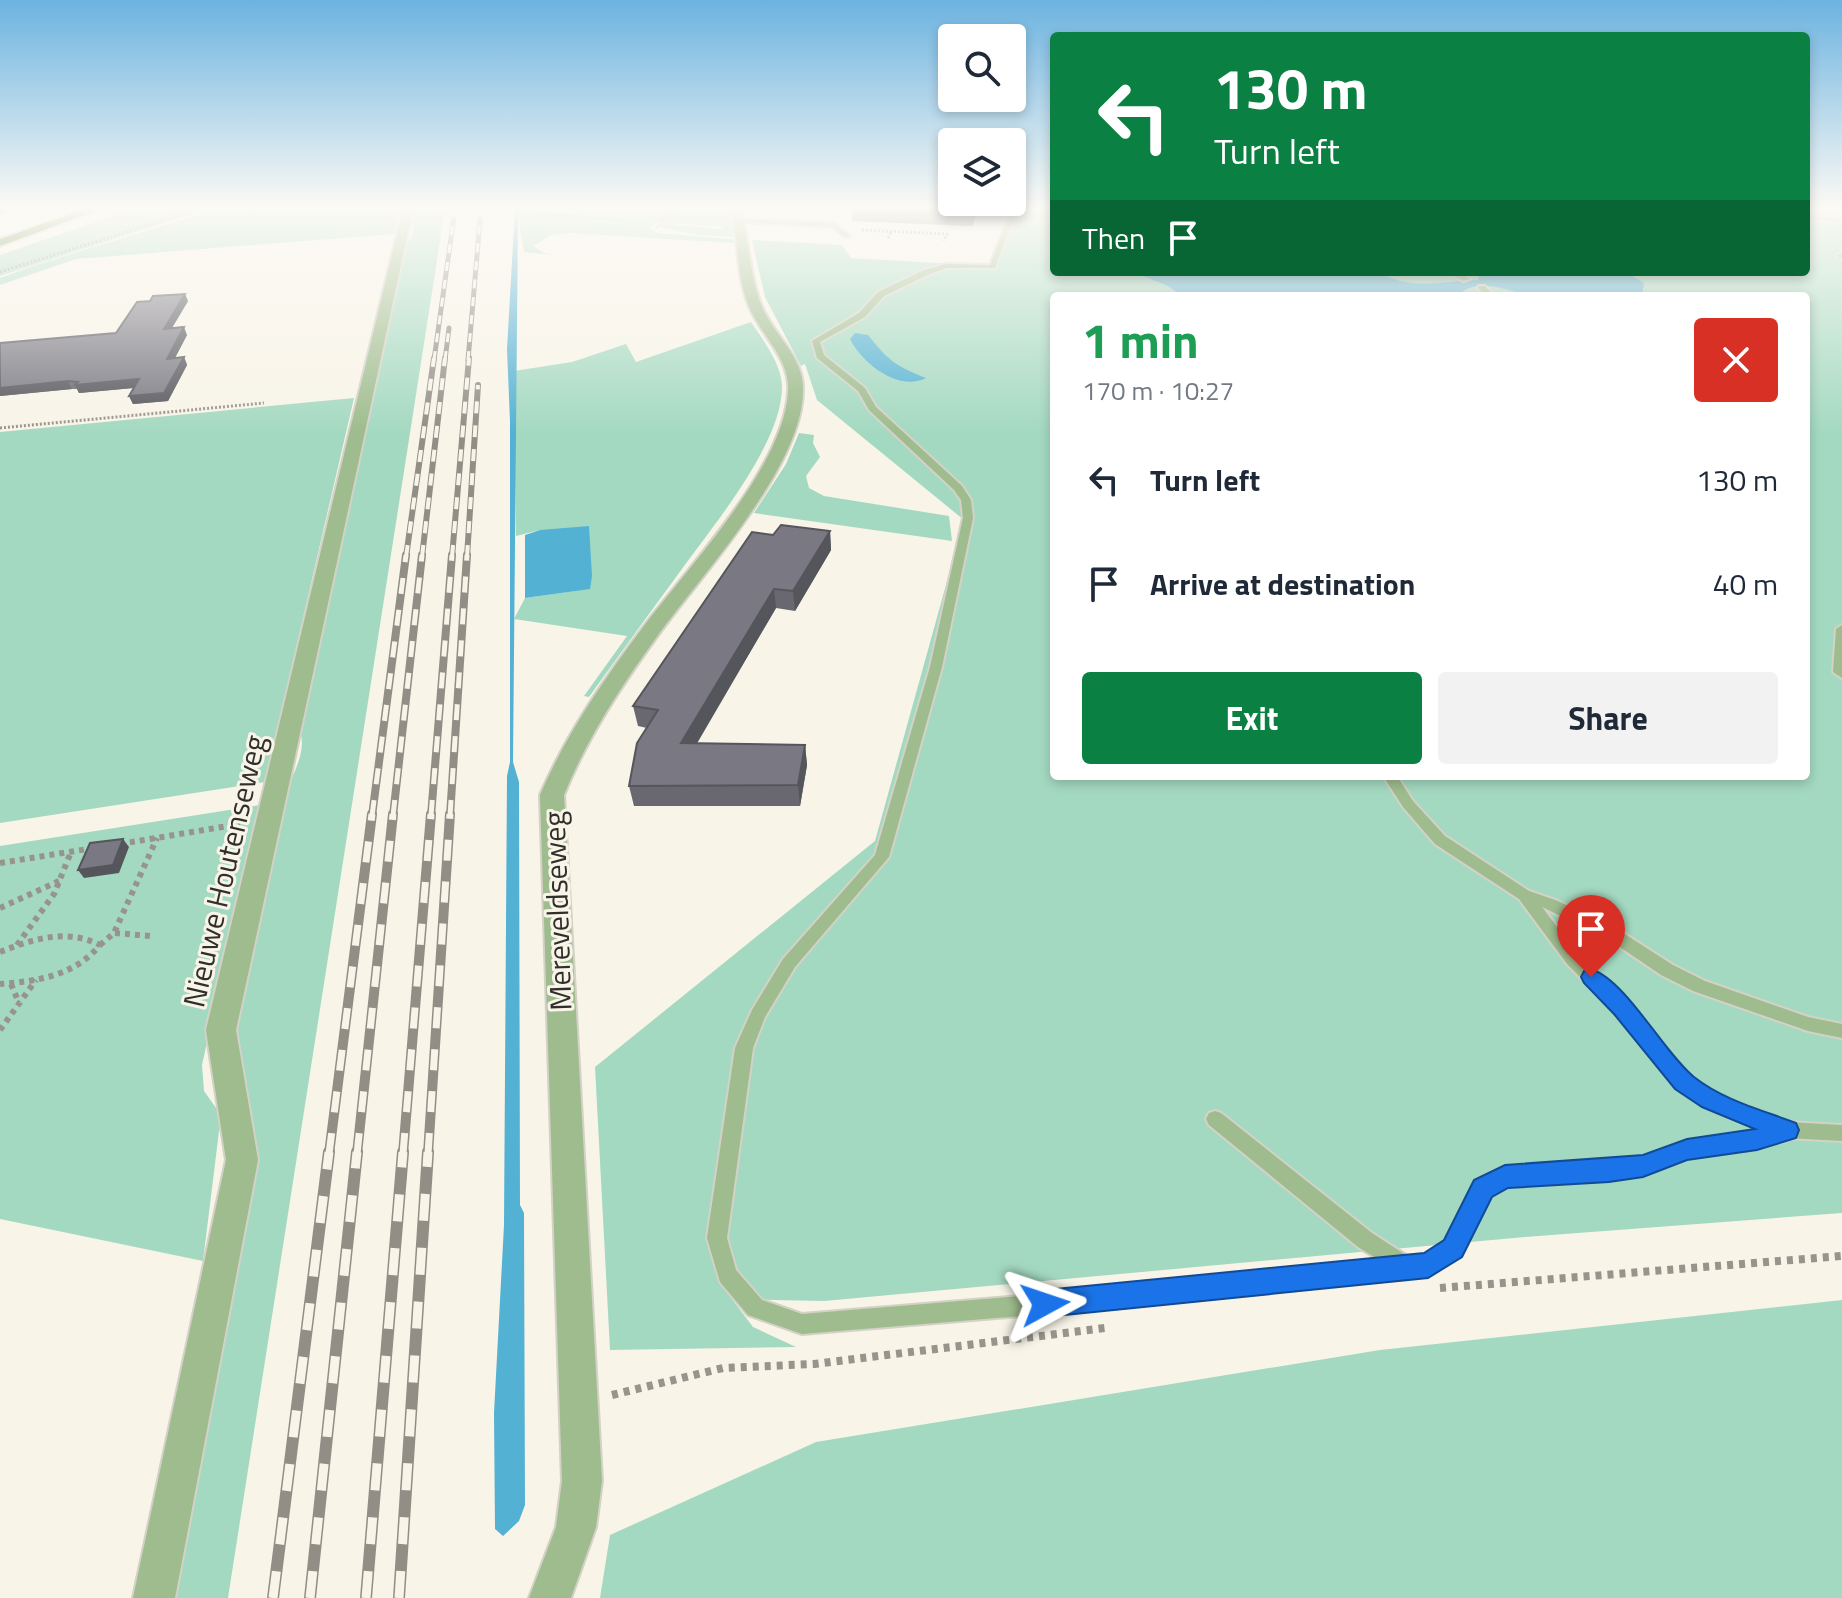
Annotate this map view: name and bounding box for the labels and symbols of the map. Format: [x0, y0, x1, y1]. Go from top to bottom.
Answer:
street label: Nieuwe Houtenseweg [170, 730, 278, 1012]
street label: Mereveldseweg [531, 810, 583, 1012]
pin [1557, 895, 1625, 977]
position arrow [1003, 1262, 1087, 1346]

